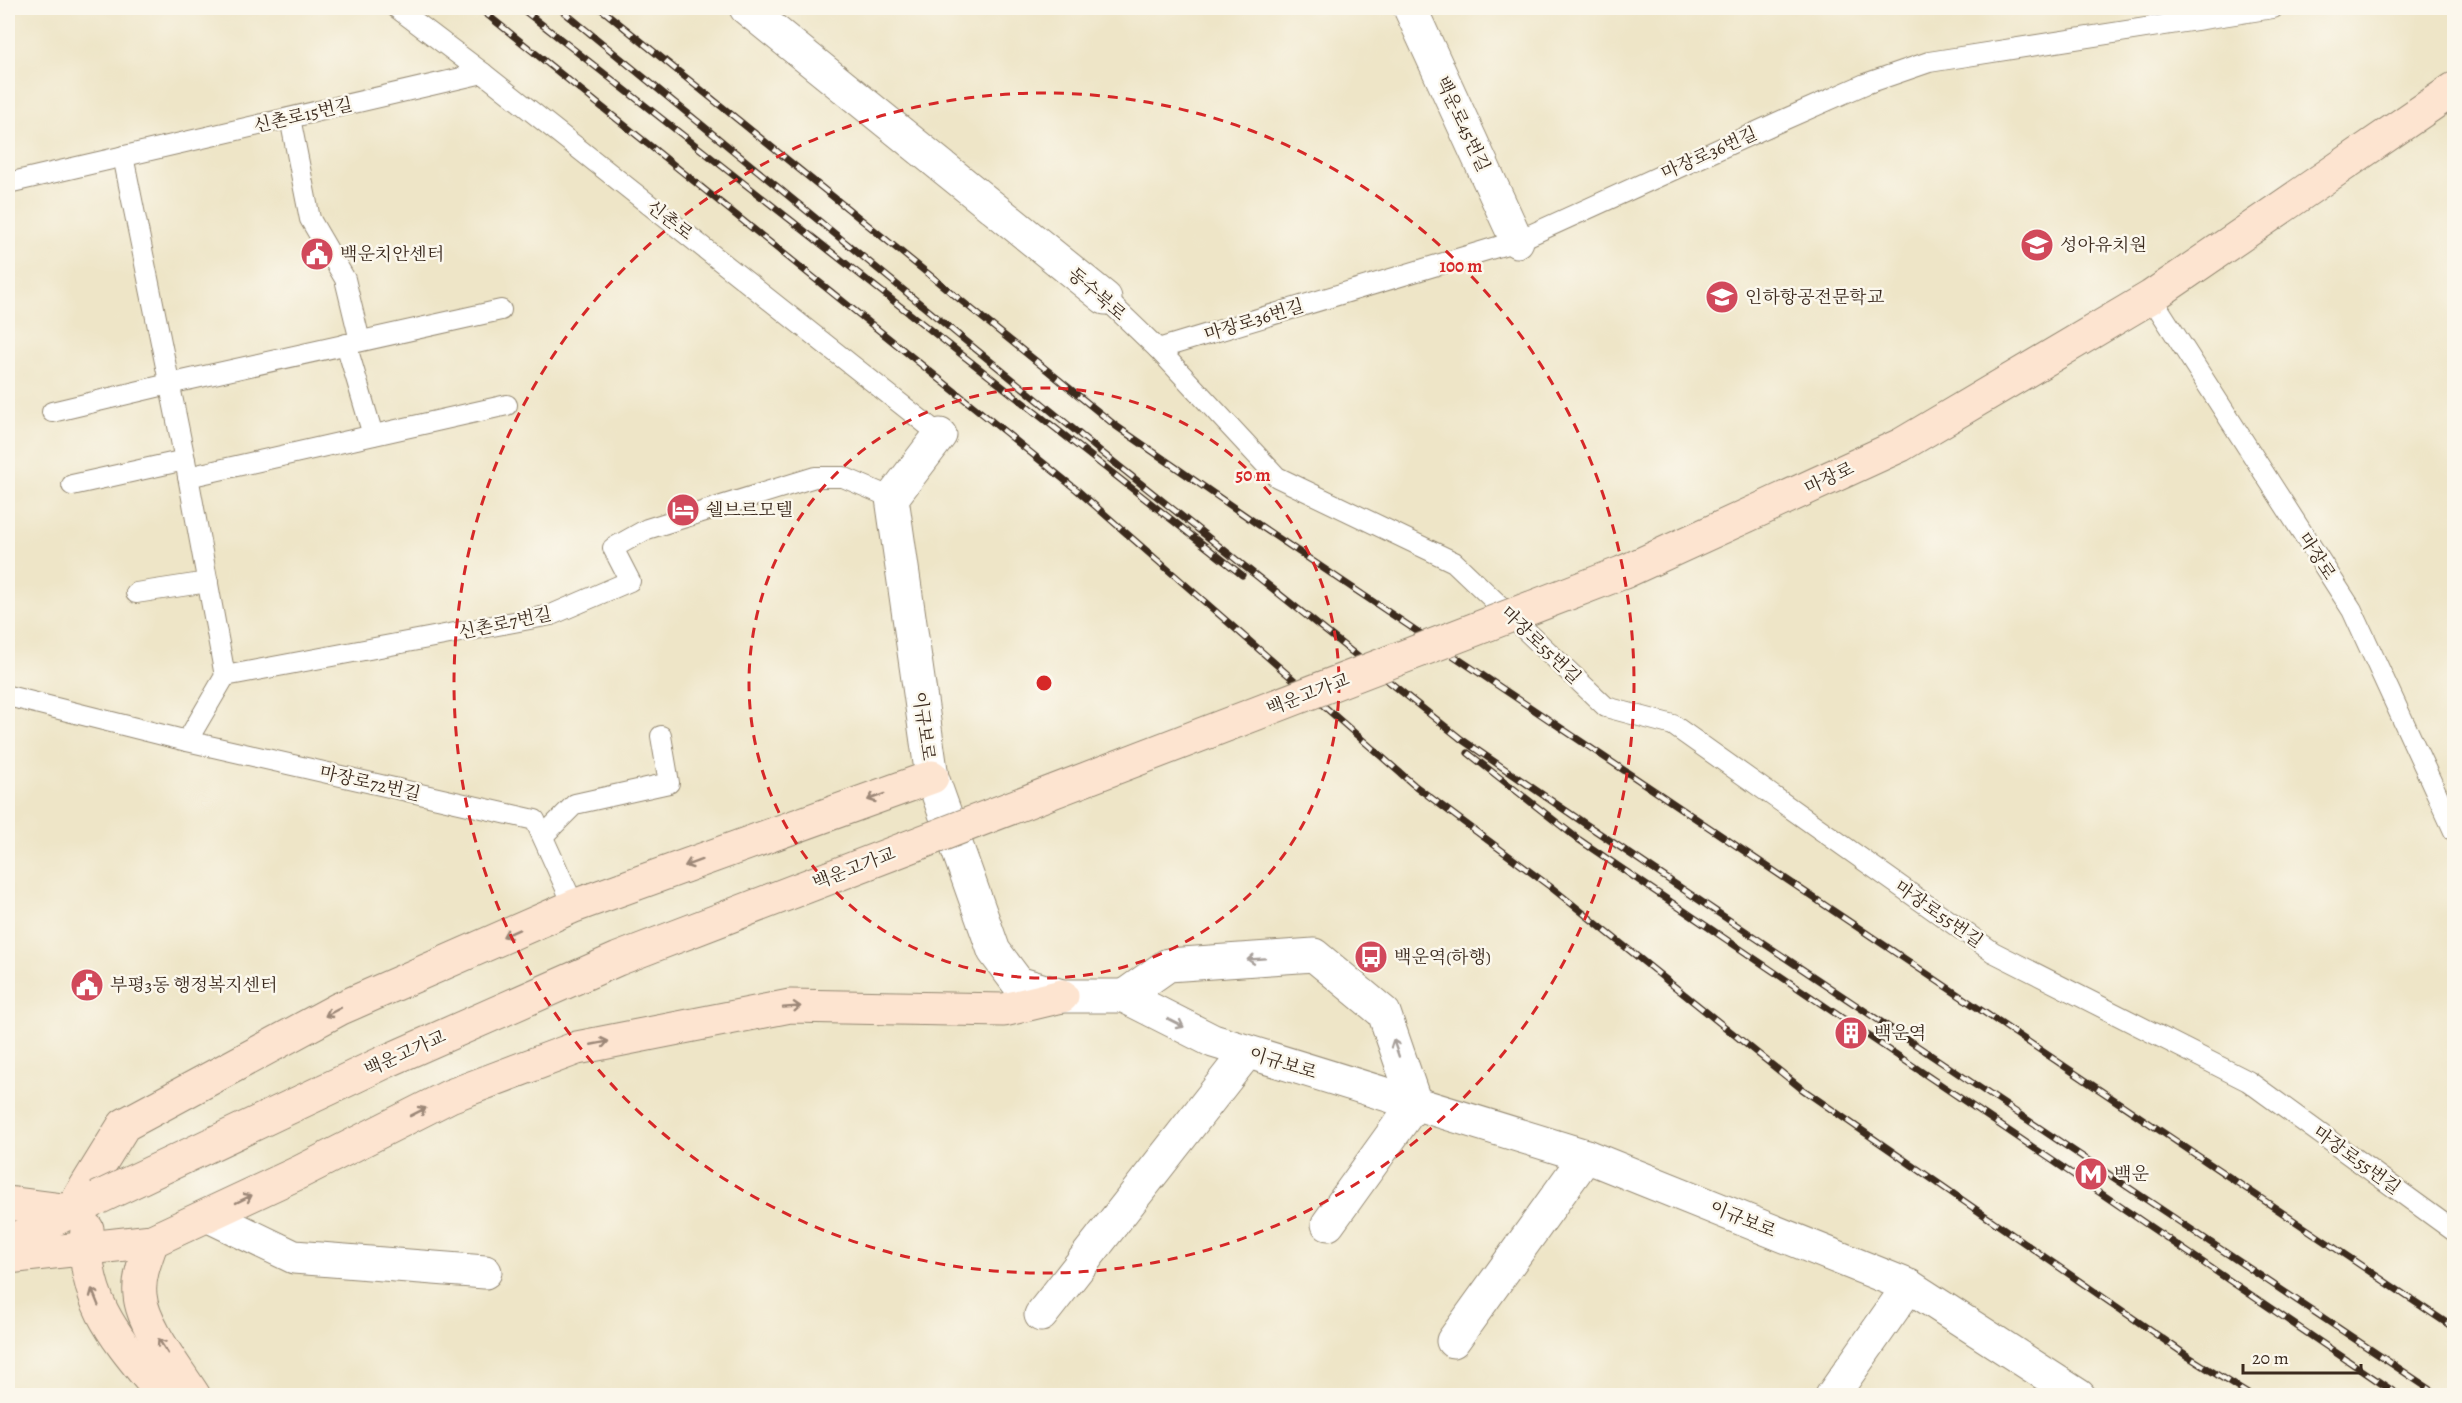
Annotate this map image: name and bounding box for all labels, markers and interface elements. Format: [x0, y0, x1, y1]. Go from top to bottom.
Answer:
street label: 백운로45번길 [1430, 72, 1496, 176]
street label: 신촌로15번길 [251, 92, 355, 138]
street label: 마장로36번길 [1657, 121, 1761, 185]
street label: 신촌로 [642, 194, 698, 246]
school or university icon: 성아유치원 [2019, 227, 2055, 263]
place label: 성아유치원 [2060, 233, 2147, 257]
public building icon: 백운치안센터 [299, 236, 335, 272]
place label: 백운치안센터 [340, 242, 444, 266]
text: 100 m [1440, 254, 1482, 278]
street label: 동수북로 [1063, 262, 1131, 326]
school or university icon: 인하항공전문학교 [1704, 279, 1740, 315]
place label: 인하항공전문학교 [1745, 285, 1885, 309]
street label: 마장로36번길 [1201, 294, 1307, 346]
street label: 마장로 [1800, 456, 1858, 500]
text: 50 m [1236, 463, 1270, 487]
hotel icon: 쉘브르모텔 [665, 492, 701, 528]
place label: 쉘브르모텔 [706, 498, 793, 522]
street label: 마장로 [2293, 528, 2341, 584]
street label: 신촌로7번길 [456, 601, 554, 645]
street label: 마장로55번길 [1496, 601, 1586, 689]
street label: 백운고가교 [1263, 667, 1353, 721]
centre of rings [1034, 673, 1054, 693]
street label: 이규보로 [907, 690, 941, 762]
street label: 마장로72번길 [317, 760, 423, 806]
one-way arrow [868, 792, 886, 803]
street label: 백운고가교 [809, 841, 899, 895]
one-way arrow [684, 859, 703, 870]
street label: 마장로55번길 [1890, 875, 1988, 953]
one-way arrow [503, 928, 521, 940]
bus stop icon: 백운역(하행) [1353, 939, 1389, 975]
place label: 백운역(하행) [1394, 945, 1491, 969]
one-way arrow [1247, 954, 1267, 965]
public building icon: 부평3동 행정복지센터 [69, 967, 105, 1003]
place label: 부평3동 행정복지센터 [110, 973, 278, 997]
one-way arrow [781, 1001, 801, 1012]
one-way arrow [325, 1006, 342, 1018]
building icon: 백운역 [1833, 1015, 1869, 1051]
one-way arrow [1167, 1017, 1185, 1029]
place label: 백운역 [1874, 1021, 1926, 1045]
street label: 백운고가교 [360, 1024, 450, 1082]
one-way arrow [590, 1037, 609, 1048]
one-way arrow [1390, 1039, 1401, 1058]
street label: 이규보로 [1246, 1041, 1320, 1085]
one-way arrow [409, 1106, 427, 1118]
street label: 마장로55번길 [2309, 1120, 2405, 1200]
metro station icon: 백운 [2073, 1156, 2109, 1192]
place label: 백운 [2114, 1162, 2149, 1186]
one-way arrow [234, 1192, 252, 1204]
street label: 이규보로 [1706, 1195, 1780, 1243]
one-way arrow [89, 1288, 100, 1306]
scale bar [2243, 1337, 2362, 1375]
one-way arrow [156, 1338, 168, 1355]
text: 20 m [2252, 1346, 2289, 1370]

